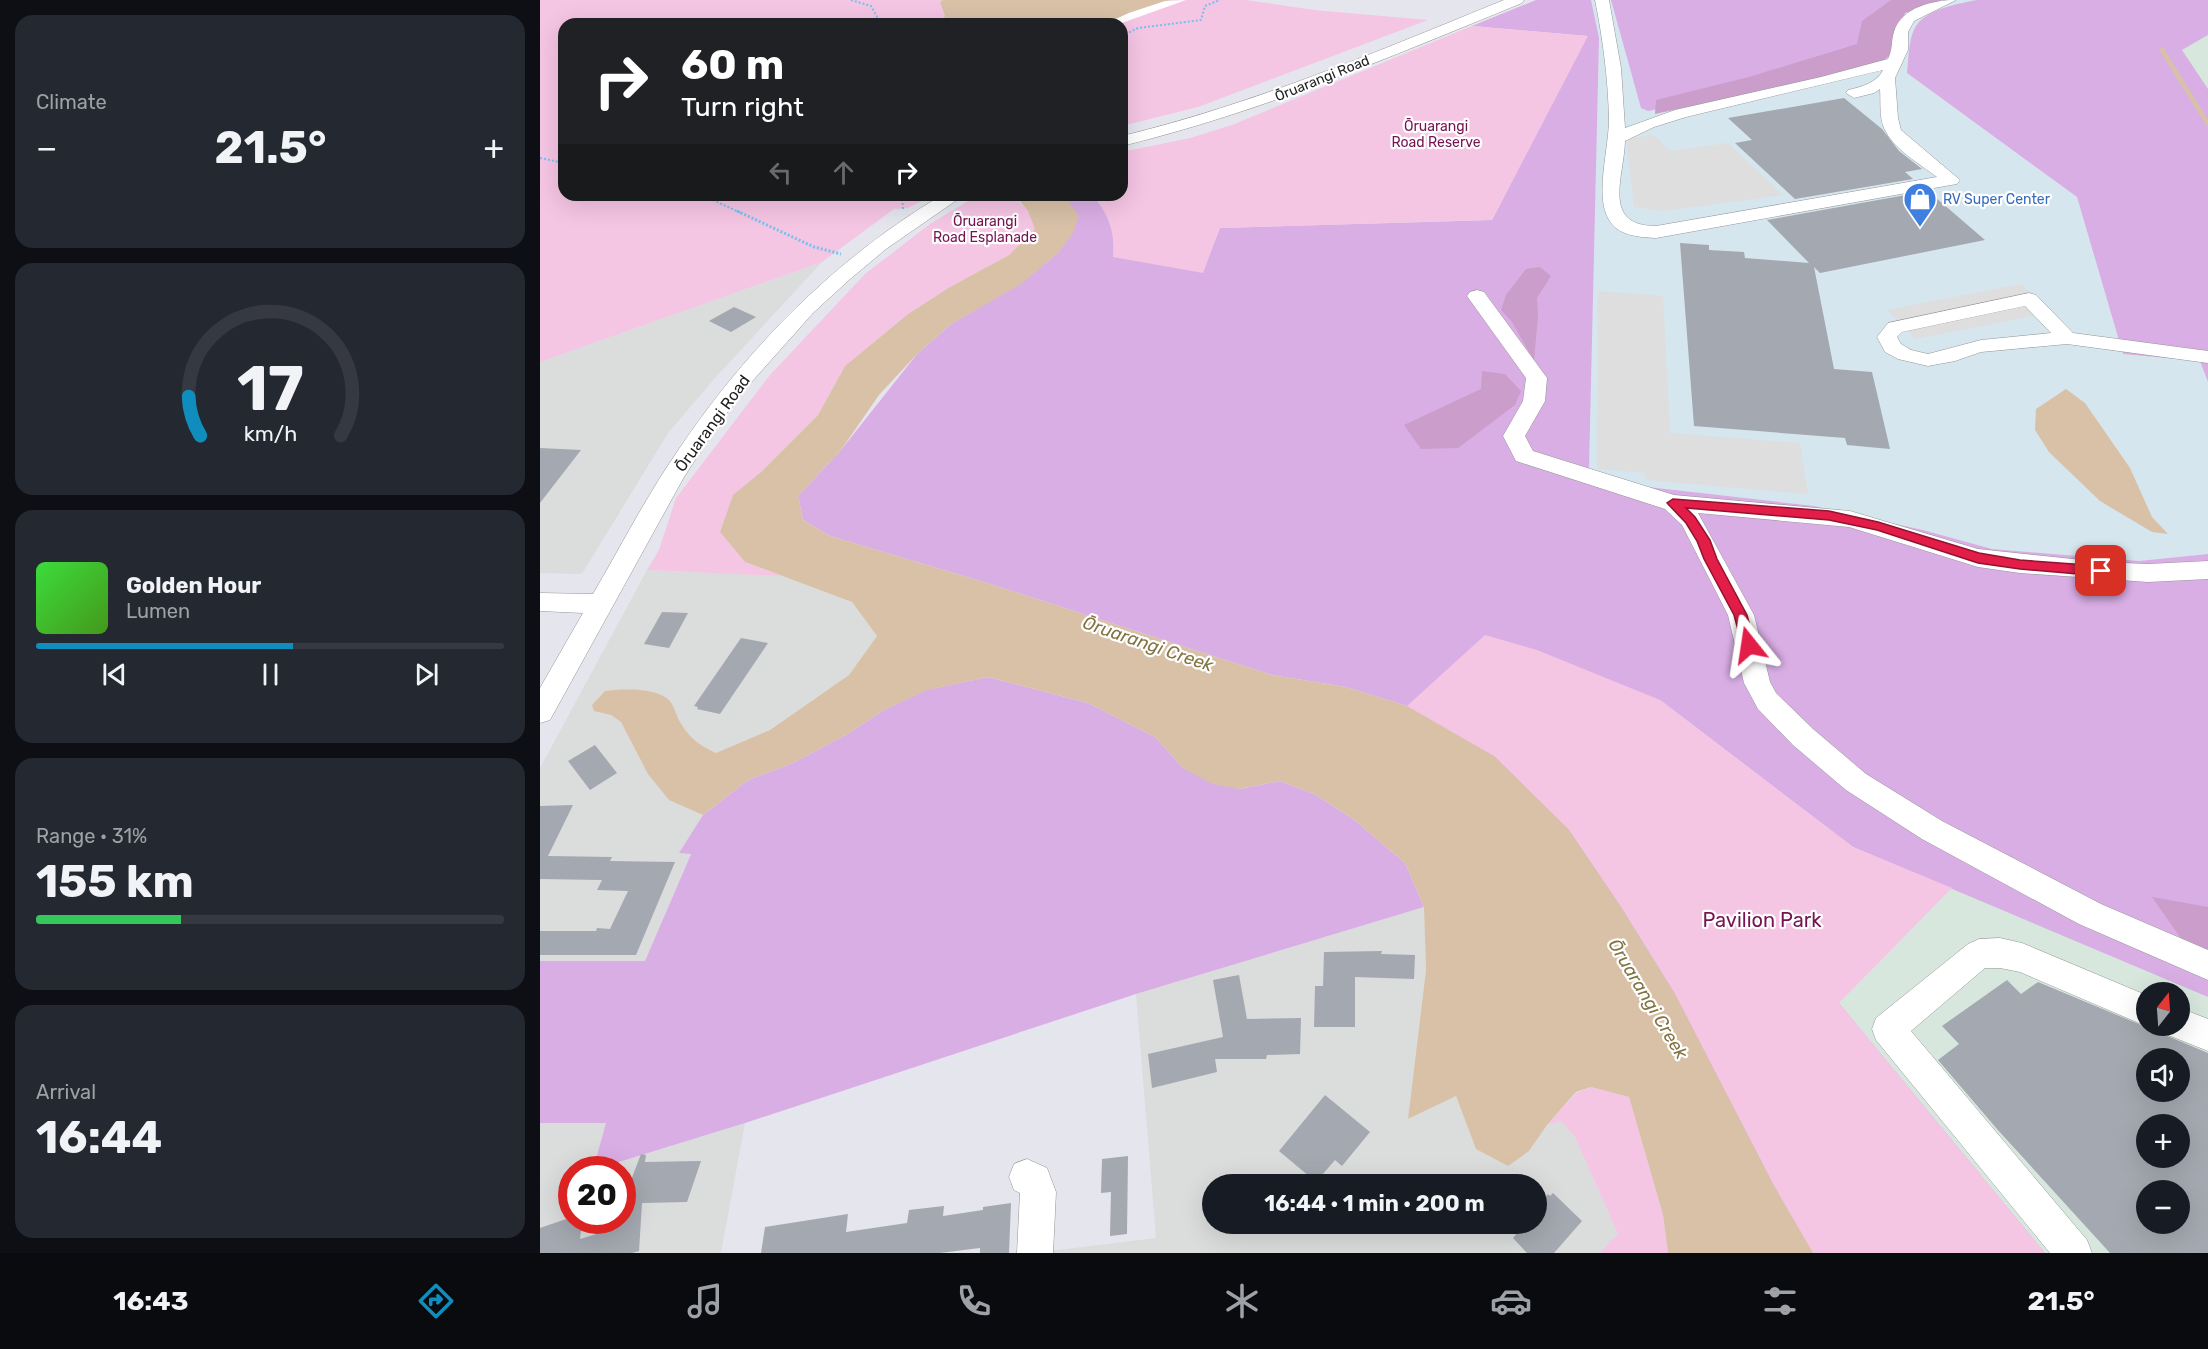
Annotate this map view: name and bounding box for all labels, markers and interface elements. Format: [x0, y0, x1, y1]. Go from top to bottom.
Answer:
text: 60 m [681, 40, 784, 90]
icon: right [582, 42, 660, 120]
street label: Ōruarangi Road [1272, 51, 1372, 105]
text: Climate [36, 90, 107, 114]
text: Turn right [681, 91, 804, 123]
park label: Ōruarangi Road Reserve [1391, 117, 1481, 151]
text: 21.5° [214, 121, 326, 174]
text: − [36, 128, 57, 167]
text: + [483, 128, 504, 167]
icon: left [764, 156, 797, 189]
icon: ahead [827, 156, 860, 189]
icon: right [890, 156, 923, 189]
shop icon: RV Super Center [1902, 181, 1938, 228]
place label: RV Super Center [1943, 191, 2051, 208]
park label: Ōruarangi Road Esplanade [933, 212, 1037, 246]
text: 17 [237, 352, 303, 426]
street label: Ōruarangi Road [671, 371, 754, 475]
text: km/h [243, 421, 297, 446]
pin [2075, 545, 2126, 596]
icon: arrive [2084, 554, 2117, 587]
text: Golden Hour [126, 572, 261, 599]
text: Lumen [126, 599, 190, 623]
water label: Ōruarangi Creek [1080, 611, 1217, 677]
position arrow [1717, 613, 1781, 677]
icon: previous [98, 658, 131, 691]
icon: pause [254, 658, 287, 691]
icon: next [410, 658, 443, 691]
text: Range · 31% [36, 824, 147, 848]
text: 155 km [36, 855, 194, 908]
park label: Pavilion Park [1702, 908, 1822, 932]
water label: Ōruarangi Creek [1603, 935, 1693, 1064]
north arrow [2136, 982, 2190, 1036]
map controls [2136, 982, 2190, 1234]
button: sound [2136, 1048, 2190, 1102]
text: Arrival [36, 1080, 96, 1104]
text: 16:44 [36, 1111, 162, 1164]
button: + [2136, 1114, 2190, 1168]
speed limit sign: 20 [558, 1156, 636, 1234]
button: − [2136, 1180, 2190, 1234]
text: 16:44 · 1 min · 200 m [1264, 1190, 1485, 1217]
icon: directions [415, 1280, 457, 1322]
icon: music [684, 1280, 726, 1322]
icon: phone [953, 1280, 995, 1322]
icon: climate [1221, 1280, 1263, 1322]
icon: car [1490, 1280, 1532, 1322]
icon: filters [1759, 1280, 1801, 1322]
text: 16:43 [113, 1285, 188, 1317]
text: 21.5° [2027, 1285, 2095, 1317]

